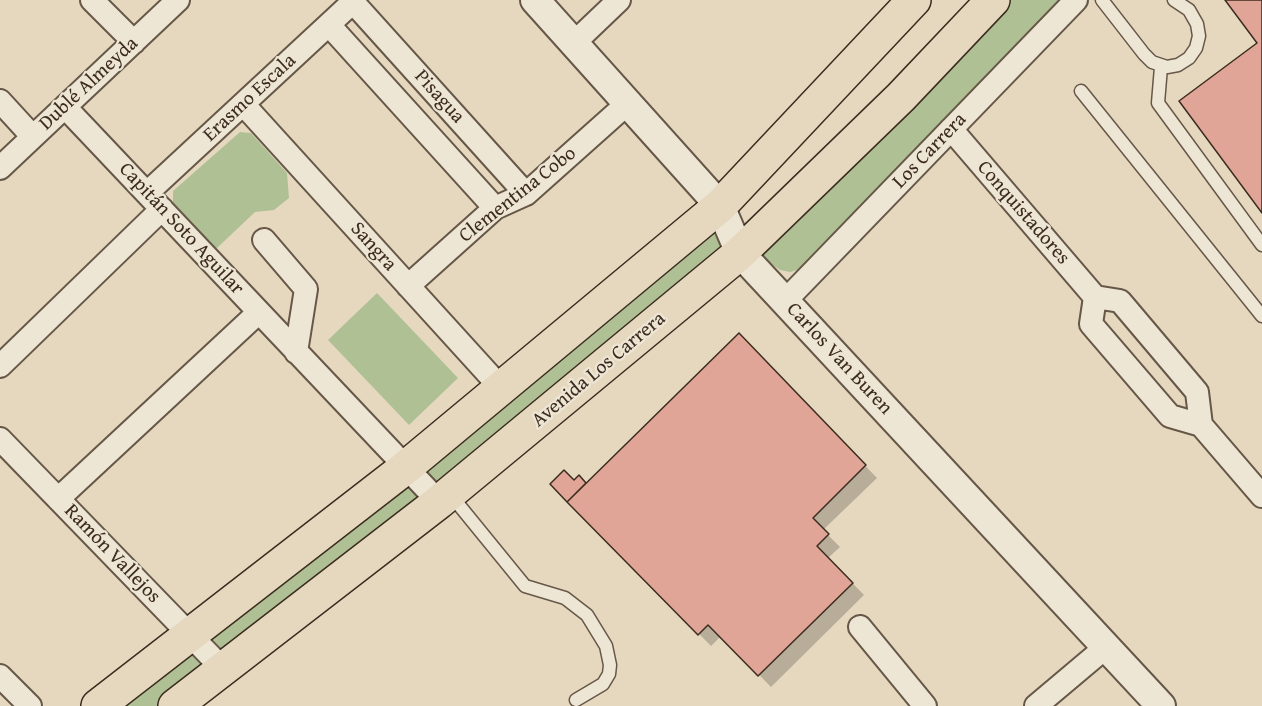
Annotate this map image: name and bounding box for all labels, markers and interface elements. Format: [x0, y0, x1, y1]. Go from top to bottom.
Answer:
street label: Dublé Almeyda [35, 32, 143, 136]
street label: Erasmo Escala [199, 49, 301, 147]
street label: Pisagua [409, 65, 469, 129]
street label: Los Carrera [888, 108, 972, 194]
street label: Clementina Cobo [455, 142, 581, 248]
street label: Conquistadores [971, 156, 1075, 270]
street label: Capitán Soto Aguilar [113, 158, 249, 300]
street label: Sangra [345, 217, 401, 277]
street label: Carlos Van Buren [781, 298, 897, 420]
street label: Avenida Los Carrera [527, 307, 671, 433]
street label: Ramón Vallejos [59, 499, 165, 609]

